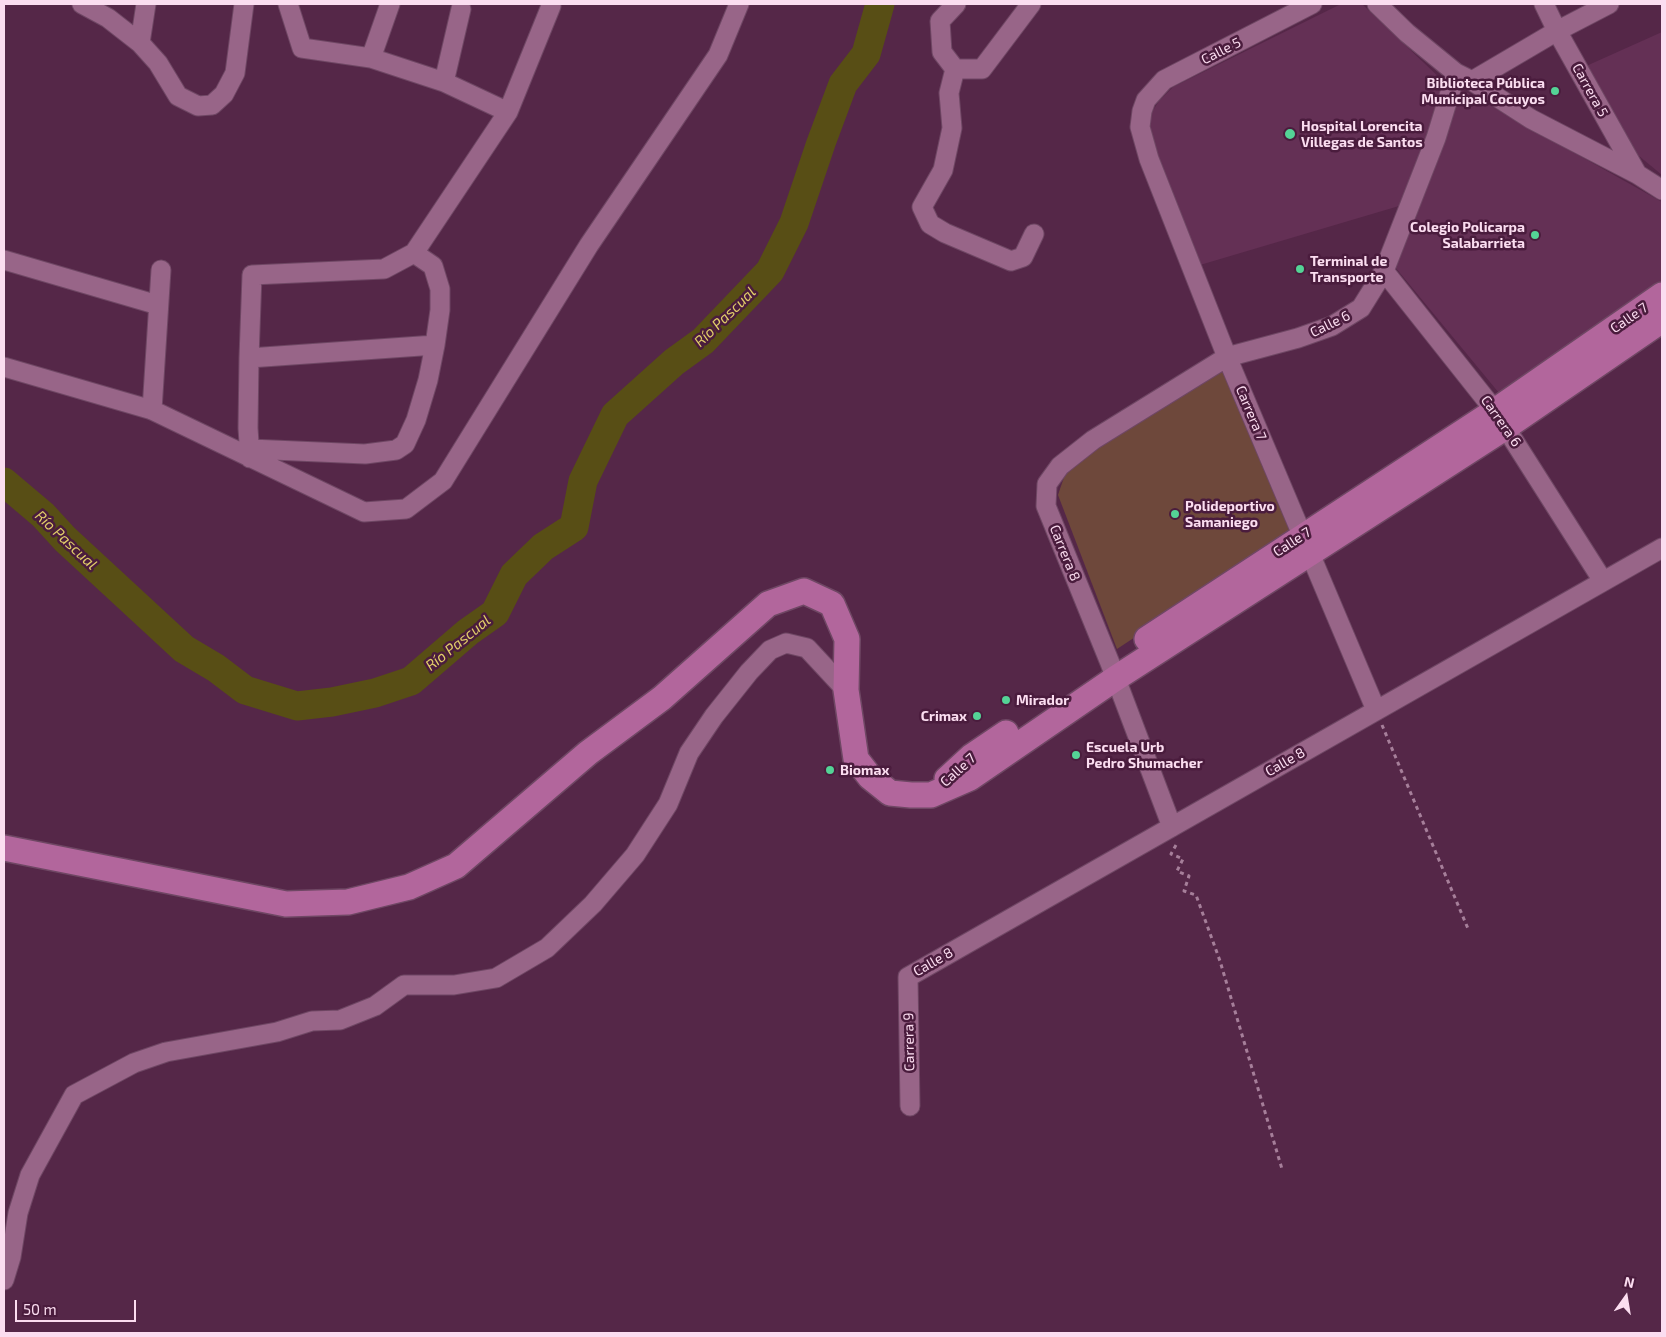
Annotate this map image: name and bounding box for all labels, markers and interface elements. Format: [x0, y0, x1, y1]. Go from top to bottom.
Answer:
street label: Calle 5 [1198, 34, 1244, 68]
street label: Carrera 5 [1569, 60, 1611, 120]
place label: Biblioteca Pública Municipal Cocuyos [1421, 75, 1545, 108]
marker: Biblioteca Pública Municipal Cocuyos [1549, 85, 1561, 97]
place label: Hospital Lorencita Villegas de Santos [1301, 118, 1423, 150]
marker: Hospital Lorencita Villegas de Santos [1283, 127, 1297, 141]
place label: Colegio Policarpa Salabarrieta [1410, 219, 1525, 252]
marker: Colegio Policarpa Salabarrieta [1529, 229, 1541, 241]
place label: Terminal de Transporte [1310, 253, 1387, 286]
marker: Terminal de Transporte [1294, 263, 1306, 275]
water label: Río Pascual [691, 283, 759, 351]
street label: Calle 7 [1607, 299, 1651, 337]
street label: Calle 6 [1307, 307, 1353, 341]
street label: Carrera 7 [1232, 383, 1270, 443]
street label: Carrera 6 [1477, 392, 1525, 450]
place label: Polideportivo Samaniego [1185, 498, 1275, 530]
water label: Río Pascual [31, 507, 101, 573]
marker: Polideportivo Samaniego [1169, 508, 1181, 520]
street label: Carrera 8 [1046, 522, 1084, 584]
street label: Calle 7 [1270, 524, 1314, 560]
water label: Río Pascual [422, 611, 494, 675]
place label: Mirador [1016, 692, 1069, 708]
marker: Mirador [1000, 694, 1012, 706]
place label: Crimax [921, 708, 967, 724]
marker: Crimax [971, 710, 983, 722]
place label: Escuela Urb Pedro Shumacher [1086, 739, 1203, 772]
street label: Calle 8 [1262, 744, 1308, 780]
marker: Escuela Urb Pedro Shumacher [1070, 749, 1082, 761]
street label: Calle 7 [937, 750, 979, 790]
place label: Biomax [840, 762, 889, 778]
marker: Biomax [824, 764, 836, 776]
street label: Calle 8 [910, 944, 956, 980]
street label: Carrera 9 [900, 1013, 918, 1071]
north arrow [1601, 1272, 1651, 1322]
text: N [1623, 1272, 1636, 1291]
scale bar [18, 1290, 139, 1322]
text: 50 m [23, 1300, 57, 1318]

